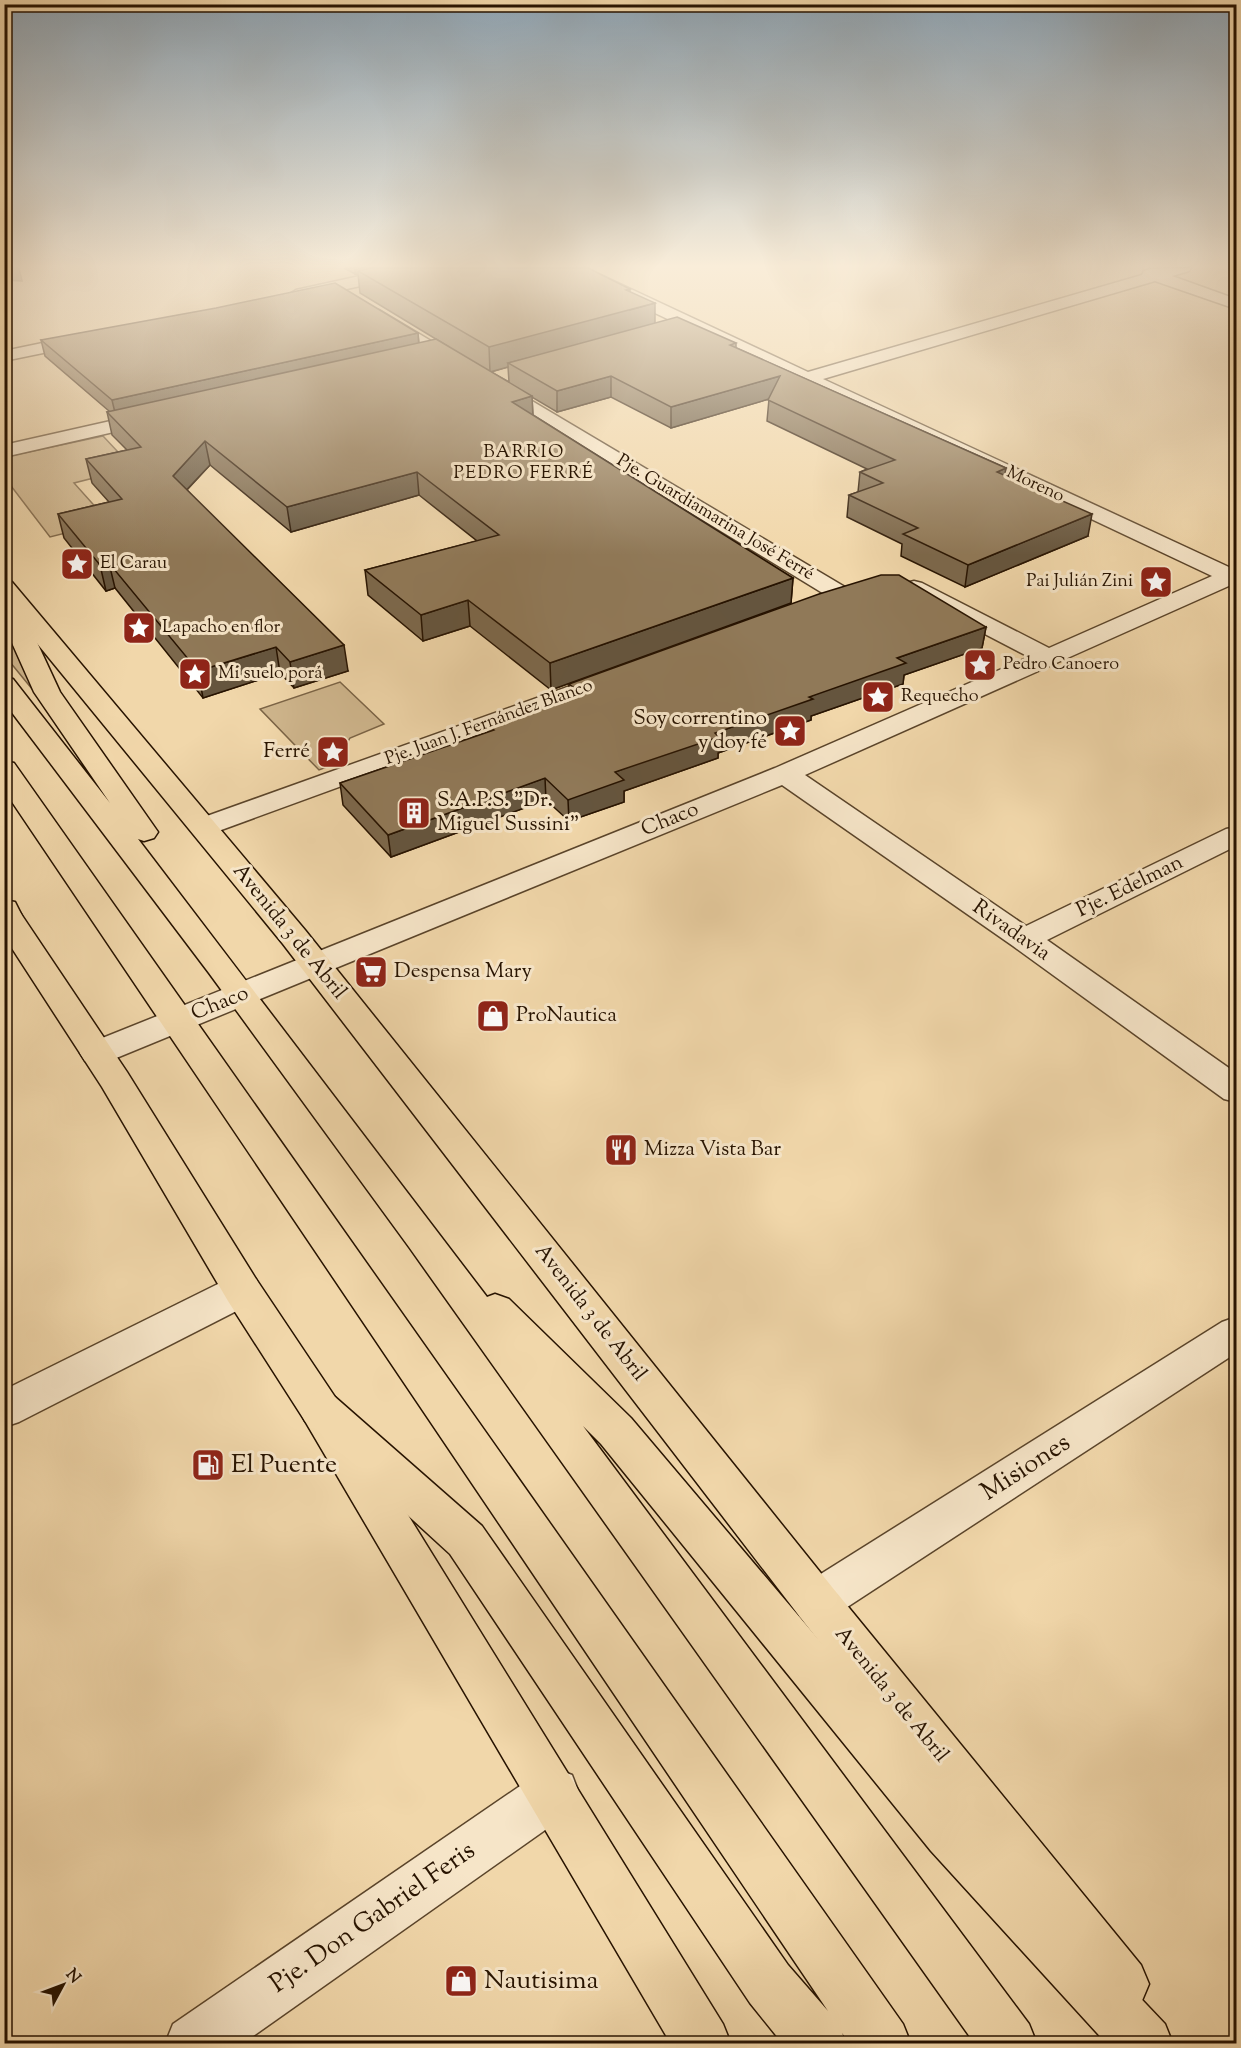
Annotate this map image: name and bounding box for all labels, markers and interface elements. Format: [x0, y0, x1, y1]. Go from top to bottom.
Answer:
district label: BARRIO PEDRO FERRÉ [454, 440, 594, 487]
street label: Pje. Guardiamarina José Ferré [611, 449, 819, 587]
street label: Moreno [1002, 460, 1069, 510]
place icon: El Carau [59, 546, 95, 582]
place label: El Carau [100, 551, 167, 577]
place icon: Pai Julián Zini [1138, 564, 1174, 600]
place label: Pai Julián Zini [1026, 569, 1133, 595]
place icon: Lapacho en flor [121, 610, 157, 646]
place label: Lapacho en flor [162, 615, 281, 641]
place icon: Pedro Canoero [962, 647, 998, 683]
place label: Pedro Canoero [1003, 652, 1119, 678]
place icon: Mi suelo porá [177, 656, 213, 692]
place label: Mi suelo porá [218, 661, 323, 687]
street label: Pje. Juan J. Fernández Blanco [381, 673, 597, 773]
place icon: Requecho [860, 679, 896, 715]
place label: Requecho [901, 684, 979, 710]
place label: Soy correntino y doy fé [633, 704, 767, 758]
place icon: Soy correntino y doy fé [772, 713, 808, 749]
place icon: Ferré [315, 734, 351, 770]
place label: Ferré [263, 737, 310, 767]
place label: S.A.P.S. "Dr. Miguel Sussini" [437, 786, 580, 840]
building icon: S.A.P.S. "Dr. Miguel Sussini" [396, 795, 432, 831]
street label: Chaco [637, 795, 703, 845]
street label: Pje. Edelman [1071, 848, 1189, 926]
street label: Avenida 3 de Abril [225, 858, 353, 1007]
street label: Rivadavia [966, 893, 1056, 969]
supermarket icon: Despensa Mary [353, 954, 389, 990]
place label: Despensa Mary [394, 957, 532, 987]
street label: Chaco [187, 979, 253, 1029]
shop icon: ProNautica [475, 998, 511, 1034]
place label: ProNautica [516, 1001, 617, 1031]
restaurant icon: Mizza Vista Bar [603, 1132, 639, 1168]
place label: Mizza Vista Bar [644, 1135, 781, 1165]
street label: Avenida 3 de Abril [527, 1238, 653, 1388]
street label: Misiones [974, 1425, 1078, 1511]
fuel station icon: El Puente [190, 1447, 226, 1483]
place label: El Puente [231, 1447, 337, 1484]
street label: Avenida 3 de Abril [827, 1621, 955, 1770]
street label: Pje. Don Gabriel Feris [263, 1833, 483, 2003]
north arrow [33, 1955, 93, 2015]
shop icon: Nautisima [443, 1963, 479, 1999]
place label: Nautisima [484, 1963, 599, 2000]
text: N [60, 1964, 85, 1989]

